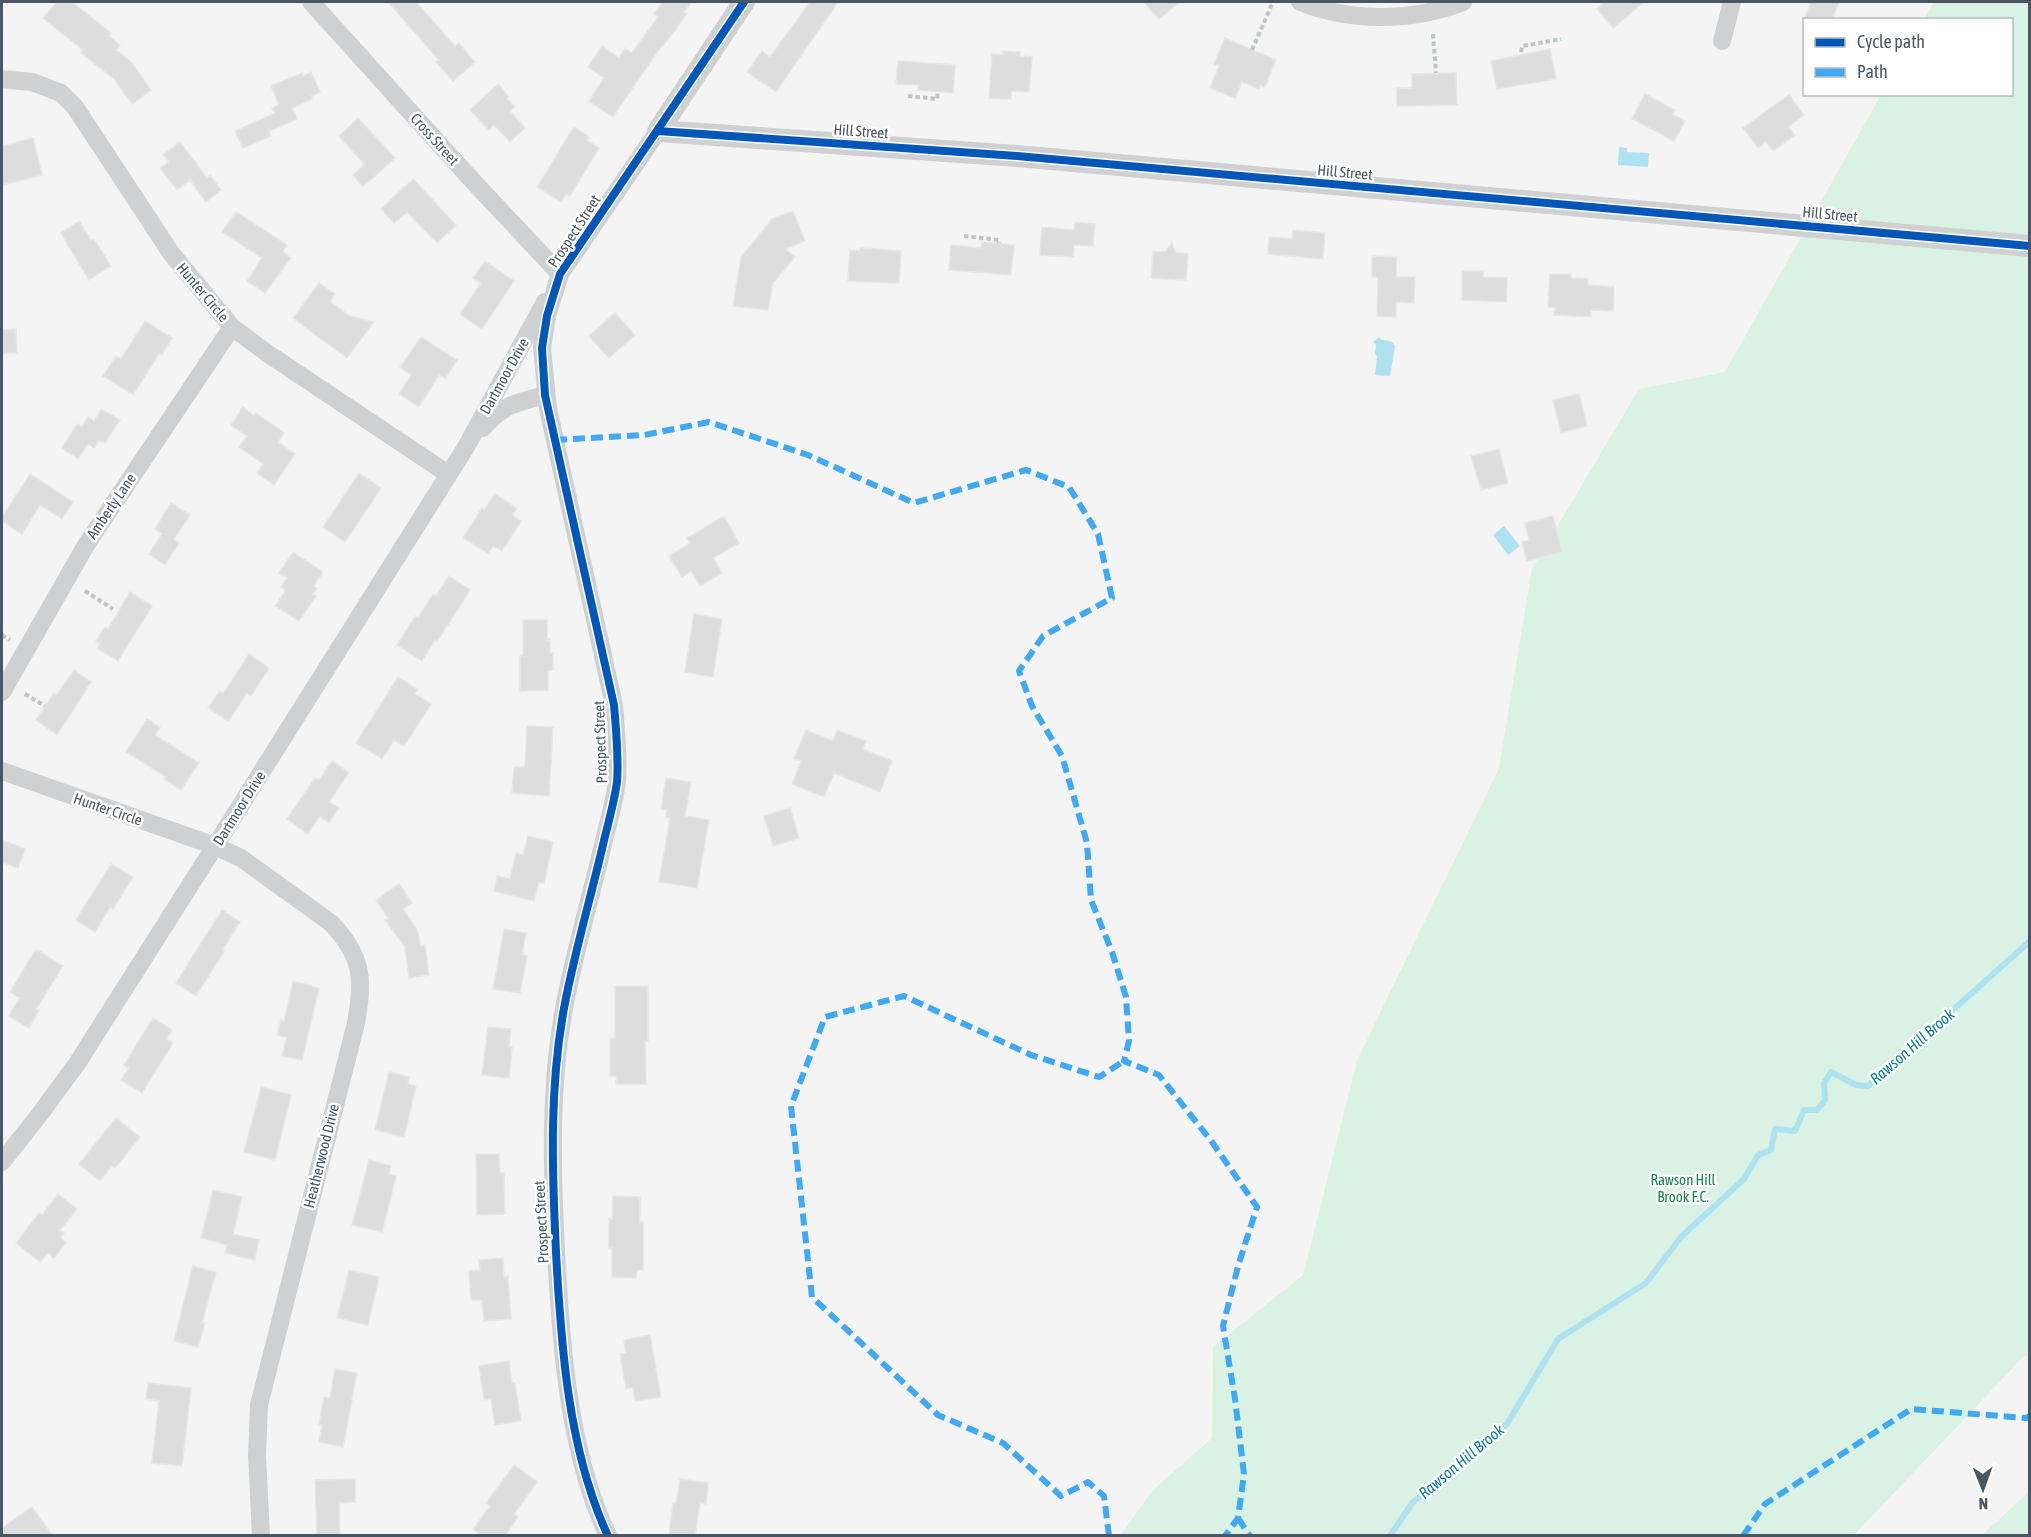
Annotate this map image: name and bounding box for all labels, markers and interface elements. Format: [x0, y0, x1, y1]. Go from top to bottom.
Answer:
legend [1803, 18, 2013, 96]
text: Cycle path [1857, 31, 1925, 52]
text: Path [1857, 61, 1888, 82]
street label: Cross Street [407, 110, 463, 168]
street label: Hill Street [833, 121, 889, 141]
street label: Hill Street [1317, 161, 1373, 183]
street label: Prospect Street [544, 192, 604, 270]
street label: Hill Street [1802, 203, 1858, 225]
street label: Hunter Circle [174, 259, 233, 325]
street label: Dartmoor Drive [476, 335, 532, 417]
street label: Amberly Lane [83, 470, 139, 542]
street label: Prospect Street [590, 700, 610, 784]
street label: Dartmoor Drive [209, 768, 269, 848]
street label: Hunter Circle [71, 789, 145, 829]
water label: Rawson Hill Brook [1866, 1004, 1958, 1087]
street label: Heatherwood Drive [300, 1102, 342, 1210]
park label: Rawson Hill Brook F.C. [1650, 1171, 1716, 1205]
street label: Prospect Street [530, 1180, 552, 1264]
water label: Rawson Hill Brook [1415, 1420, 1508, 1502]
north arrow [1953, 1459, 2013, 1519]
text: N [1978, 1495, 1988, 1513]

